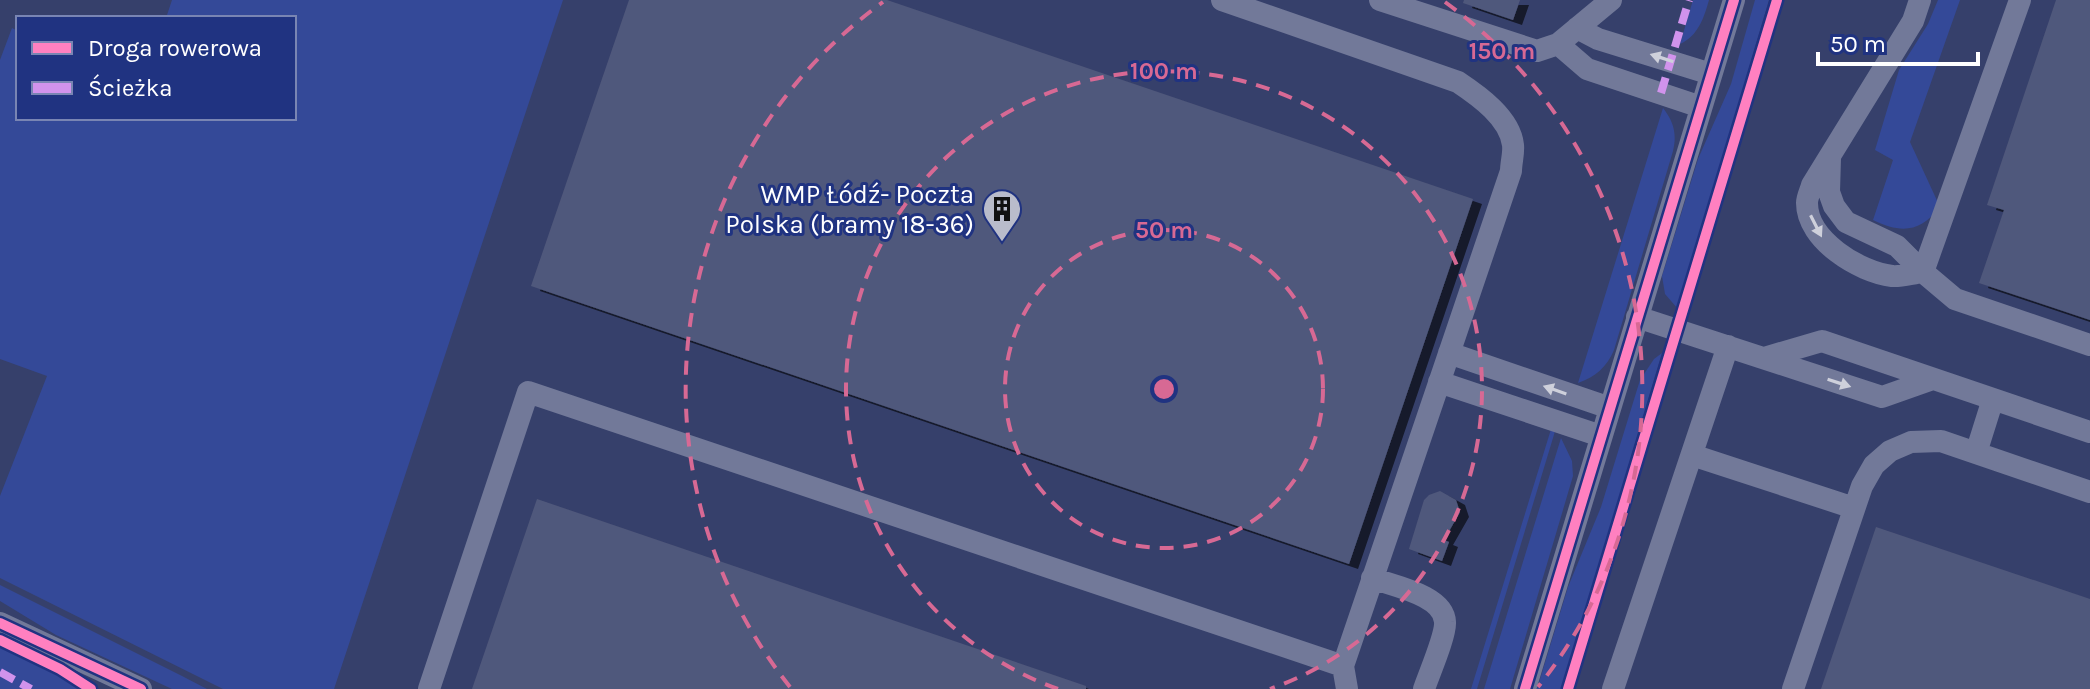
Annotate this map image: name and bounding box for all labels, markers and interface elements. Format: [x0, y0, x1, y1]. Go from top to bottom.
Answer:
legend [16, 16, 296, 120]
scale bar [1818, 16, 1978, 66]
text: 50 m [1830, 30, 1886, 58]
text: Droga rowerowa [88, 34, 262, 62]
text: 150 m [1469, 37, 1535, 65]
one-way arrow [1650, 51, 1674, 64]
text: 100 m [1130, 57, 1198, 85]
text: Ścieżka [88, 74, 173, 102]
place label: WMP Łódź- Poczta Polska (bramy 18-36) [725, 179, 974, 240]
building icon: WMP Łódź- Poczta Polska (bramy 18-36) [981, 188, 1023, 243]
one-way arrow [1809, 215, 1823, 238]
text: 50 m [1135, 216, 1193, 244]
centre of rings [1150, 375, 1178, 403]
one-way arrow [1827, 377, 1851, 389]
one-way arrow [1543, 383, 1567, 395]

